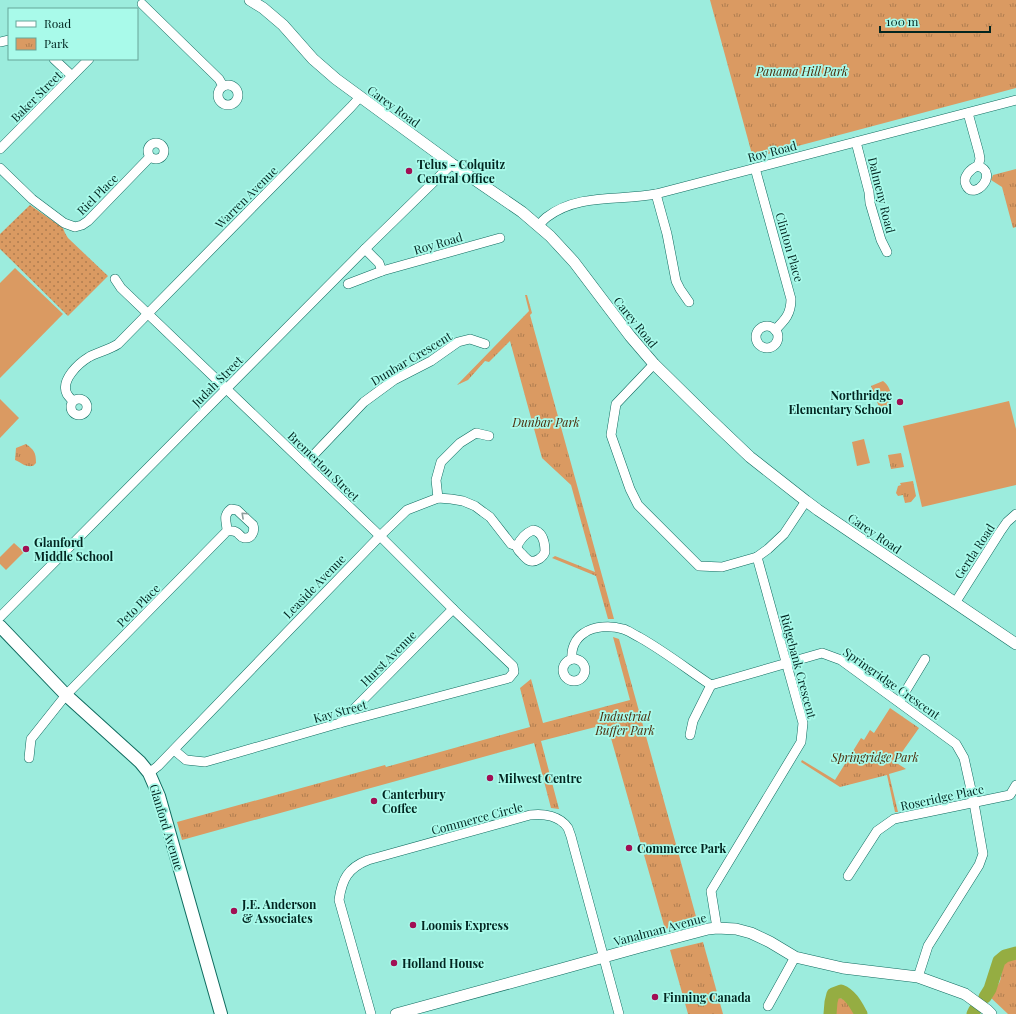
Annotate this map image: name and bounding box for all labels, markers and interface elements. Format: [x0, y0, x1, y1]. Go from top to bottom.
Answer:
legend [8, 8, 138, 60]
scale bar [880, 8, 990, 34]
text: 100 m [886, 13, 919, 29]
text: Road [44, 15, 71, 31]
text: Park [44, 35, 69, 51]
park label: Panama Hill Park [755, 63, 848, 79]
street label: Baker Street [7, 66, 66, 125]
street label: Carey Road [364, 82, 424, 131]
street label: Roy Road [746, 137, 798, 165]
street label: Dalmeny Road [865, 155, 899, 235]
place label: Telus - Colquitz Central Office [417, 156, 506, 186]
street label: Warren Avenue [211, 162, 281, 232]
marker: Telus - Colquitz Central Office [404, 166, 414, 176]
street label: Riel Place [73, 170, 121, 218]
street label: Clinton Place [772, 210, 808, 284]
street label: Roy Road [412, 228, 464, 258]
street label: Carey Road [610, 293, 662, 351]
street label: Dunbar Crescent [368, 327, 455, 388]
street label: Judah Street [187, 352, 246, 411]
place label: Northridge Elementary School [788, 387, 892, 417]
marker: Northridge Elementary School [895, 397, 905, 407]
park label: Dunbar Park [511, 414, 580, 430]
street label: Bremerton Street [285, 428, 364, 505]
street label: Carey Road [845, 509, 905, 557]
one-way arrow [241, 513, 248, 520]
street label: Gerda Road [950, 520, 998, 582]
place label: Glanford Middle School [34, 534, 113, 564]
marker: Glanford Middle School [21, 544, 31, 554]
street label: Leaside Avenue [279, 551, 349, 621]
street label: Peto Place [113, 580, 163, 630]
street label: Ridgebank Crescent [777, 612, 821, 721]
street label: Hurst Avenue [357, 627, 419, 689]
street label: Springridge Crescent [840, 643, 944, 723]
street label: Kay Street [312, 696, 369, 726]
park label: Industrial Buffer Park [594, 708, 655, 738]
park label: Springridge Park [830, 749, 919, 765]
place label: Milwest Centre [498, 770, 582, 786]
marker: Milwest Centre [485, 773, 495, 783]
street label: Roseridge Place [899, 780, 985, 814]
street label: Glanford Avenue [146, 782, 188, 872]
place label: Canterbury Coffee [382, 786, 446, 816]
marker: Canterbury Coffee [369, 796, 379, 806]
street label: Commerce Circle [429, 798, 525, 838]
place label: Commerce Park [637, 840, 727, 856]
marker: Commerce Park [624, 843, 634, 853]
place label: J.E. Anderson & Associates [241, 896, 317, 926]
marker: J.E. Anderson & Associates [229, 906, 239, 916]
street label: Vanalman Avenue [611, 909, 708, 949]
place label: Loomis Express [421, 917, 509, 933]
marker: Loomis Express [408, 920, 418, 930]
place label: Holland House [402, 955, 484, 971]
marker: Holland House [389, 958, 399, 968]
place label: Finning Canada [663, 989, 752, 1005]
marker: Finning Canada [650, 992, 660, 1002]

